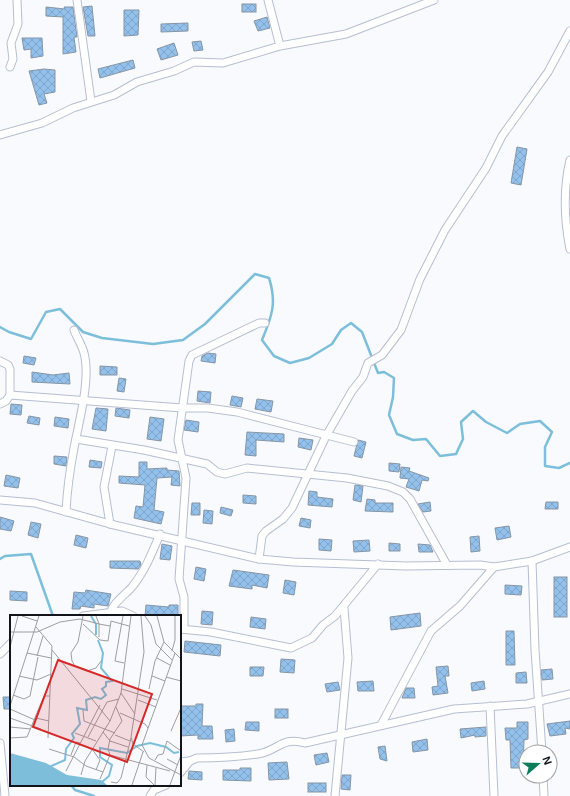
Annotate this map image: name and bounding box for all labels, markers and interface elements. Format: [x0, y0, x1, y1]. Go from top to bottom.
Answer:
inset map [10, 615, 181, 786]
north arrow [518, 744, 558, 784]
text: N [540, 755, 554, 766]

